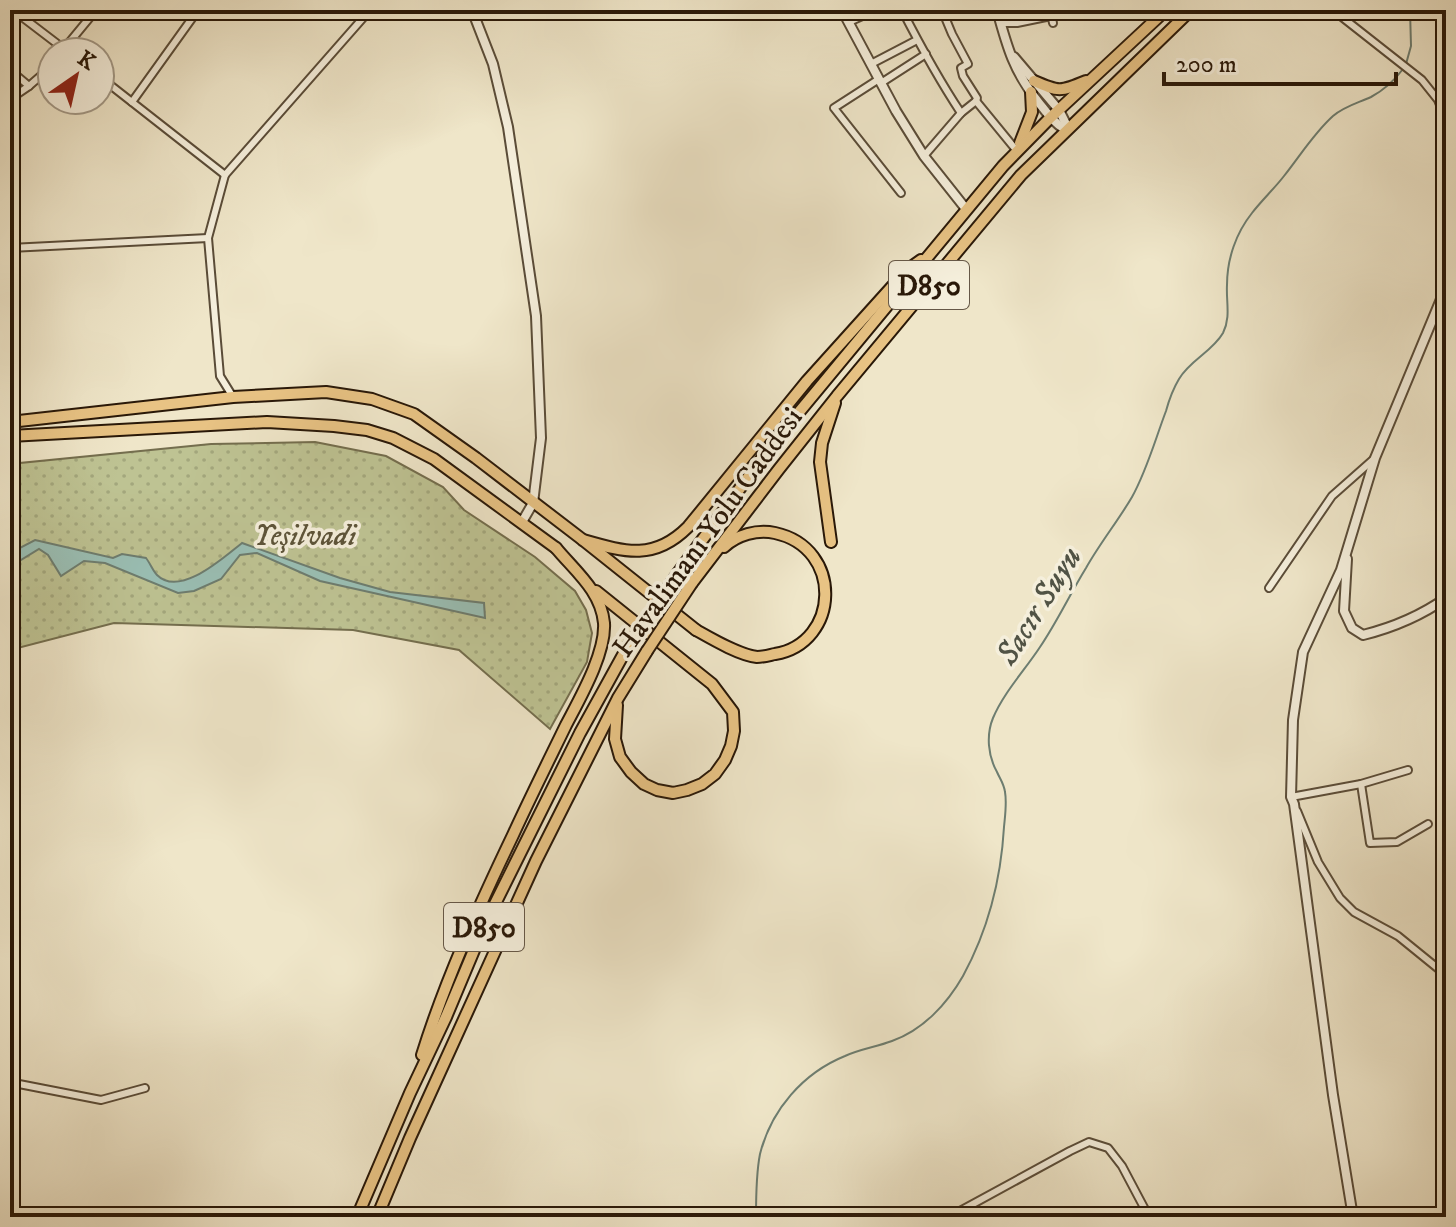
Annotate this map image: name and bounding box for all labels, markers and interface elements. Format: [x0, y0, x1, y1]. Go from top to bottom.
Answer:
north arrow [36, 36, 116, 116]
scale bar [1164, 36, 1396, 86]
text: K [72, 45, 101, 76]
text: 200 m [1176, 50, 1237, 80]
road number: D850 [889, 261, 969, 309]
street label: Havalimanı Yolu Caddesi [605, 401, 811, 665]
park label: Yeşilvadi [254, 518, 358, 555]
water label: Sacır Suyu [987, 539, 1092, 674]
road number: D850 [444, 903, 524, 951]

